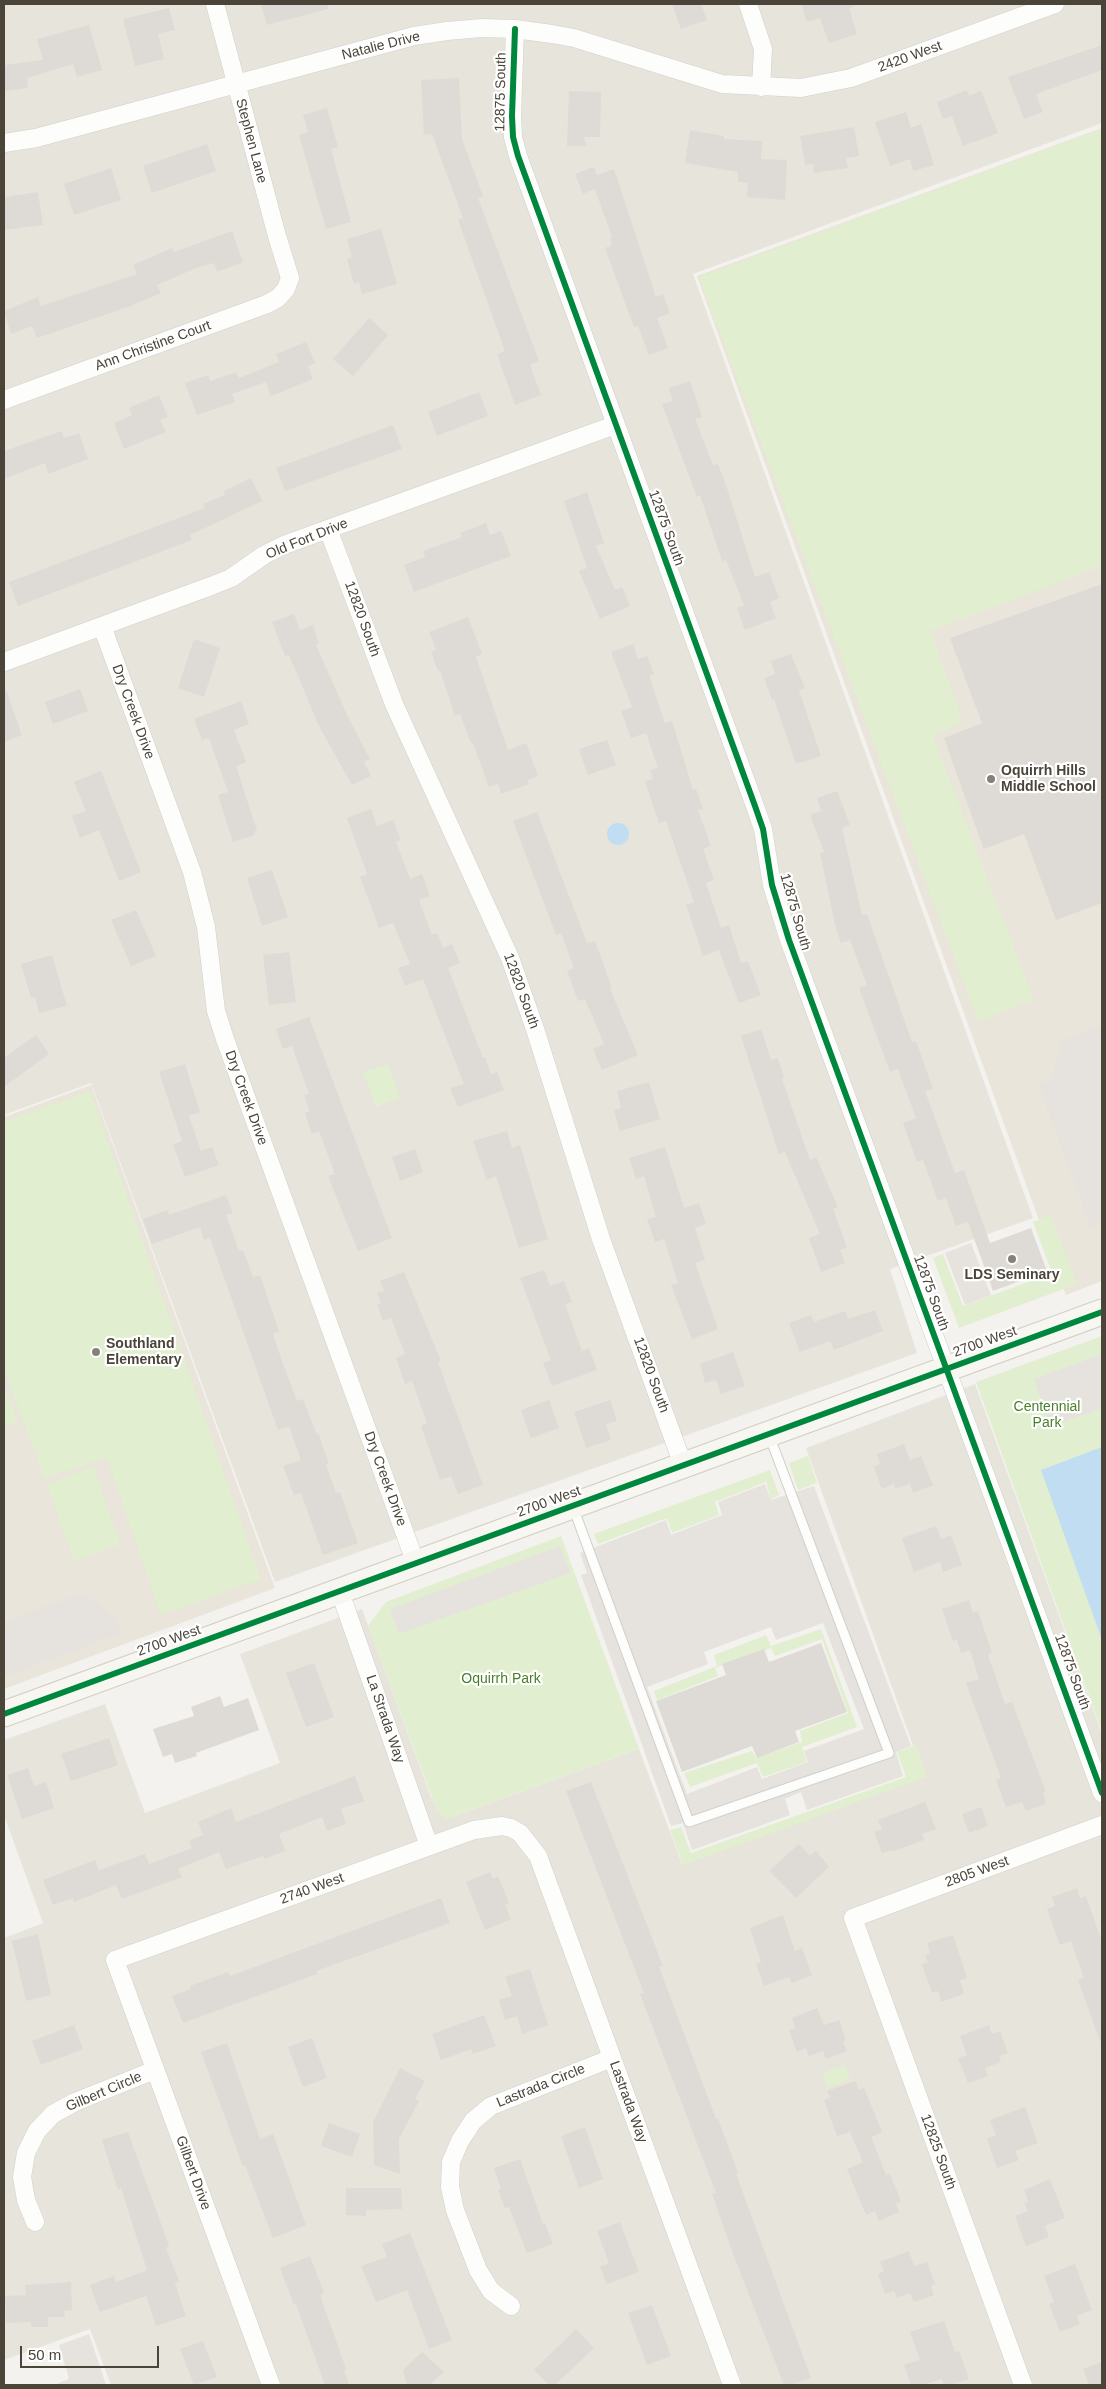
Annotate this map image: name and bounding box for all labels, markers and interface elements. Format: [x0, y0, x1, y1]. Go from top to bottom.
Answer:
street label: Natalie Drive [340, 28, 422, 64]
street label: 2420 West [876, 38, 944, 76]
street label: 12875 South [492, 52, 510, 132]
street label: Stephen Lane [232, 97, 270, 185]
street label: Ann Christine Court [93, 317, 213, 375]
street label: 12875 South [645, 488, 687, 568]
street label: Old Fort Drive [263, 515, 351, 563]
street label: 12820 South [341, 579, 383, 659]
street label: Dry Creek Drive [108, 662, 158, 762]
place label: Oquirrh Hills Middle School [1001, 763, 1096, 796]
marker: Oquirrh Hills Middle School [985, 773, 997, 785]
street label: 12875 South [776, 872, 814, 952]
street label: 12820 South [500, 951, 542, 1031]
street label: Dry Creek Drive [221, 1048, 271, 1148]
street label: 12875 South [910, 1253, 952, 1333]
marker: LDS Seminary [1006, 1253, 1018, 1265]
place label: LDS Seminary [965, 1267, 1059, 1283]
street label: 2700 West [951, 1323, 1019, 1361]
street label: 12820 South [630, 1335, 672, 1415]
place label: Southland Elementary [106, 1336, 181, 1368]
marker: Southland Elementary [90, 1346, 102, 1358]
park label: Centennial Park [1014, 1399, 1080, 1431]
street label: Dry Creek Drive [360, 1429, 410, 1529]
street label: 2700 West [515, 1483, 583, 1521]
street label: 2700 West [135, 1622, 203, 1660]
street label: 12875 South [1051, 1632, 1093, 1712]
park label: Oquirrh Park [461, 1671, 541, 1687]
street label: La Strada Way [362, 1673, 408, 1765]
street label: 2805 West [943, 1853, 1011, 1891]
street label: 2740 West [278, 1870, 346, 1908]
street label: Lastrada Way [605, 2059, 651, 2145]
street label: Lastrada Circle [494, 2061, 588, 2111]
street label: Gilbert Circle [63, 2068, 145, 2116]
street label: 12825 South [917, 2112, 959, 2192]
street label: Gilbert Drive [172, 2134, 214, 2212]
scale bar [22, 2336, 161, 2368]
text: 50 m [28, 2346, 61, 2363]

